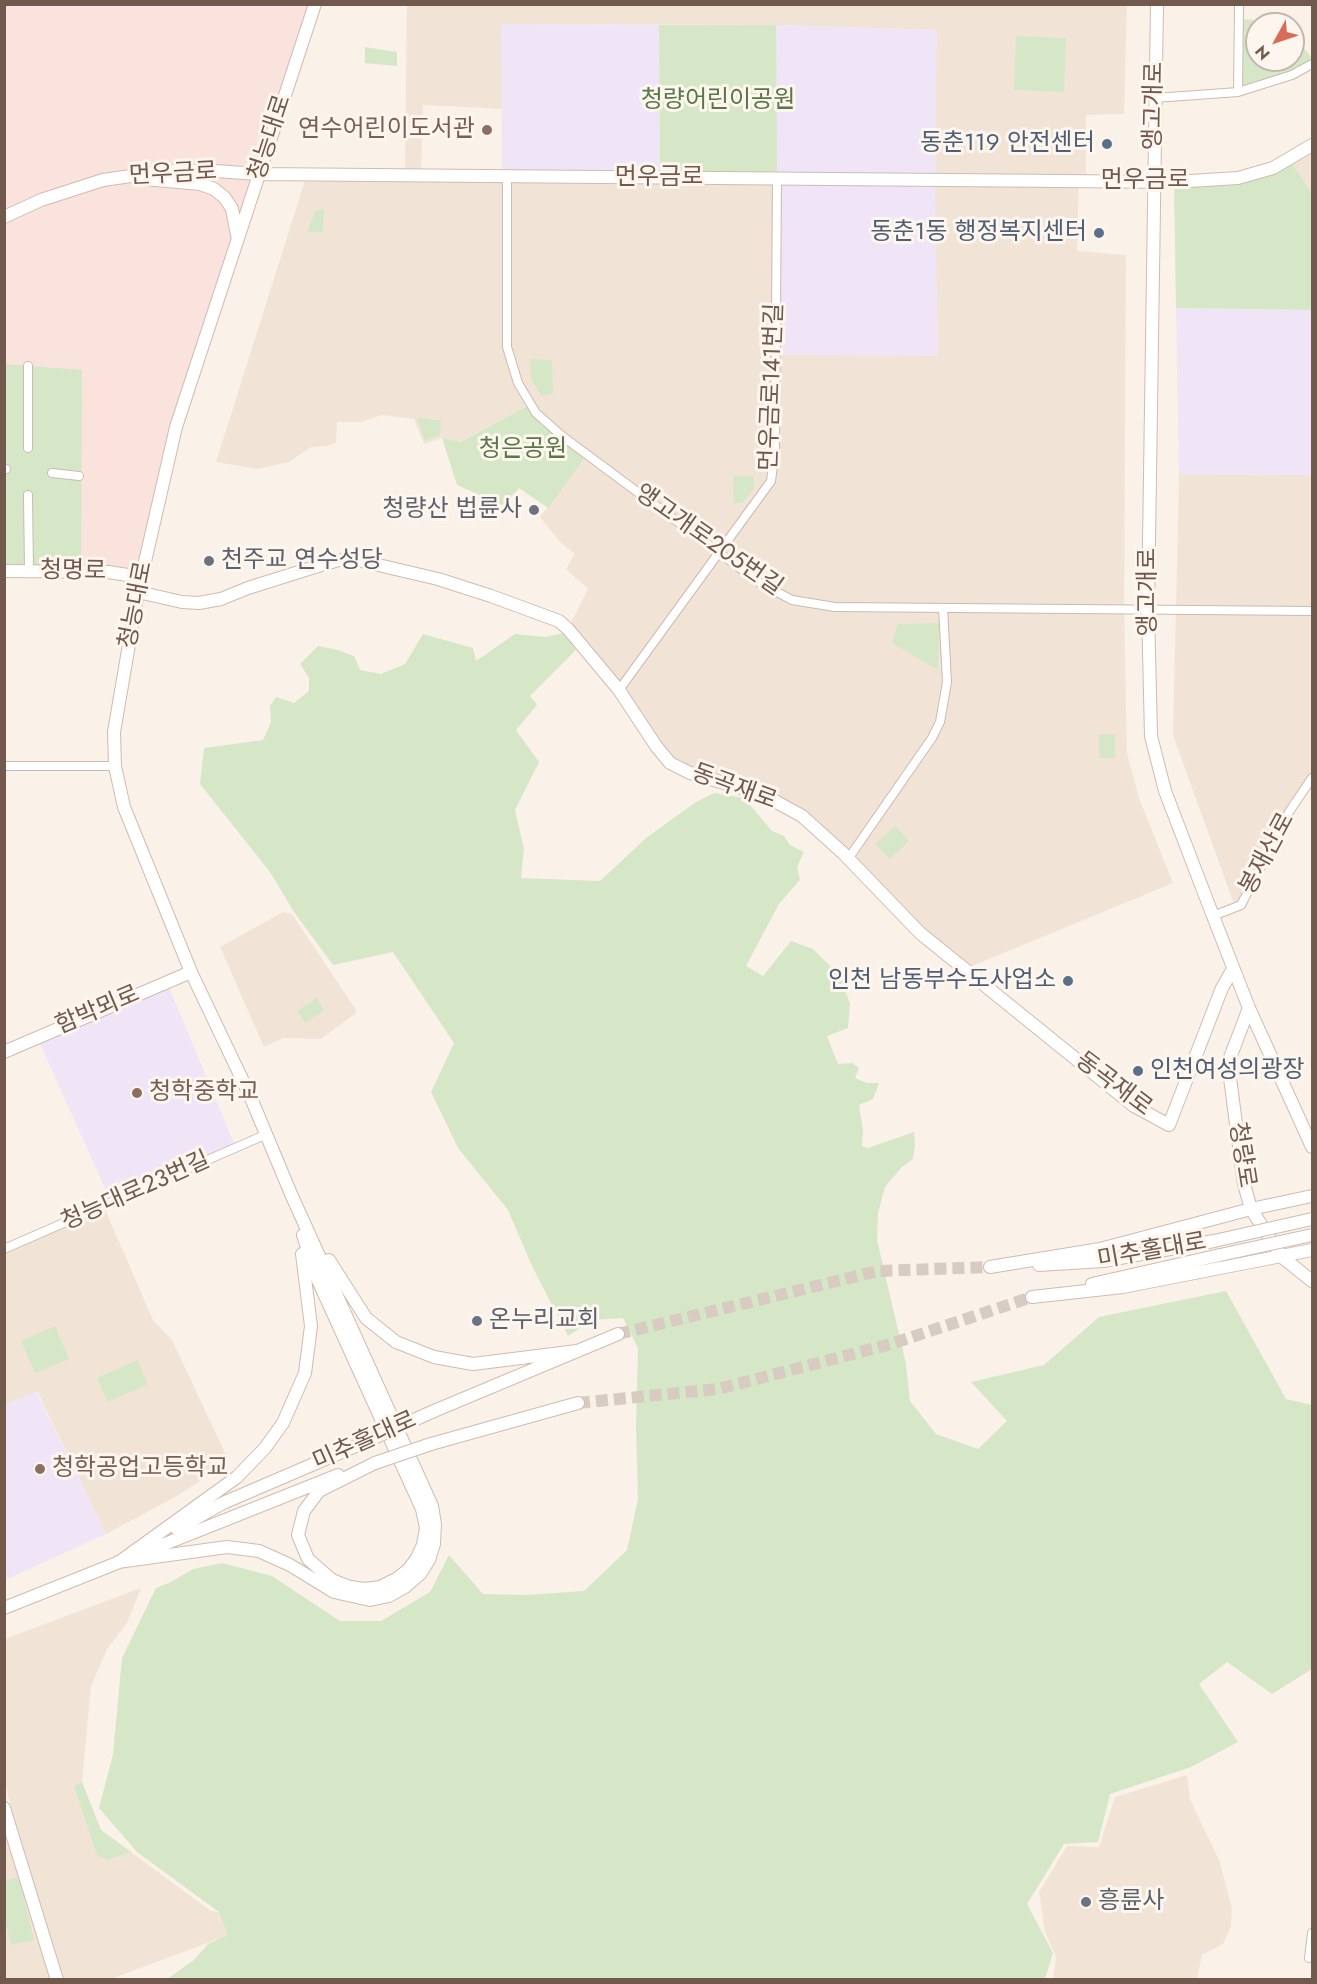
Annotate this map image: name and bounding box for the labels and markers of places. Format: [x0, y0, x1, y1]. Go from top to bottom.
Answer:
place label: 연수어린이도서관 [298, 116, 475, 144]
marker: 연수어린이도서관 [480, 123, 494, 137]
place label: 동춘119 안전센터 [920, 130, 1095, 158]
marker: 동춘119 안전센터 [1100, 137, 1114, 151]
place label: 동춘1동 행정복지센터 [870, 219, 1087, 247]
marker: 동춘1동 행정복지센터 [1092, 226, 1106, 240]
place label: 청량산 법륜사 [382, 496, 522, 524]
marker: 청량산 법륜사 [527, 503, 541, 517]
place label: 천주교 연수성당 [221, 547, 383, 575]
marker: 천주교 연수성당 [202, 554, 216, 568]
place label: 인천 남동부수도사업소 [828, 967, 1056, 995]
marker: 인천 남동부수도사업소 [1061, 974, 1075, 988]
place label: 인천여성의광장 [1150, 1057, 1305, 1085]
marker: 인천여성의광장 [1131, 1064, 1145, 1078]
place label: 청학중학교 [149, 1079, 259, 1107]
marker: 청학중학교 [130, 1086, 144, 1100]
place label: 온누리교회 [489, 1307, 599, 1335]
marker: 온누리교회 [470, 1314, 484, 1328]
place label: 청학공업고등학교 [52, 1455, 229, 1483]
marker: 청학공업고등학교 [33, 1462, 47, 1476]
place label: 흥륜사 [1098, 1888, 1164, 1916]
marker: 흥륜사 [1079, 1895, 1093, 1909]

